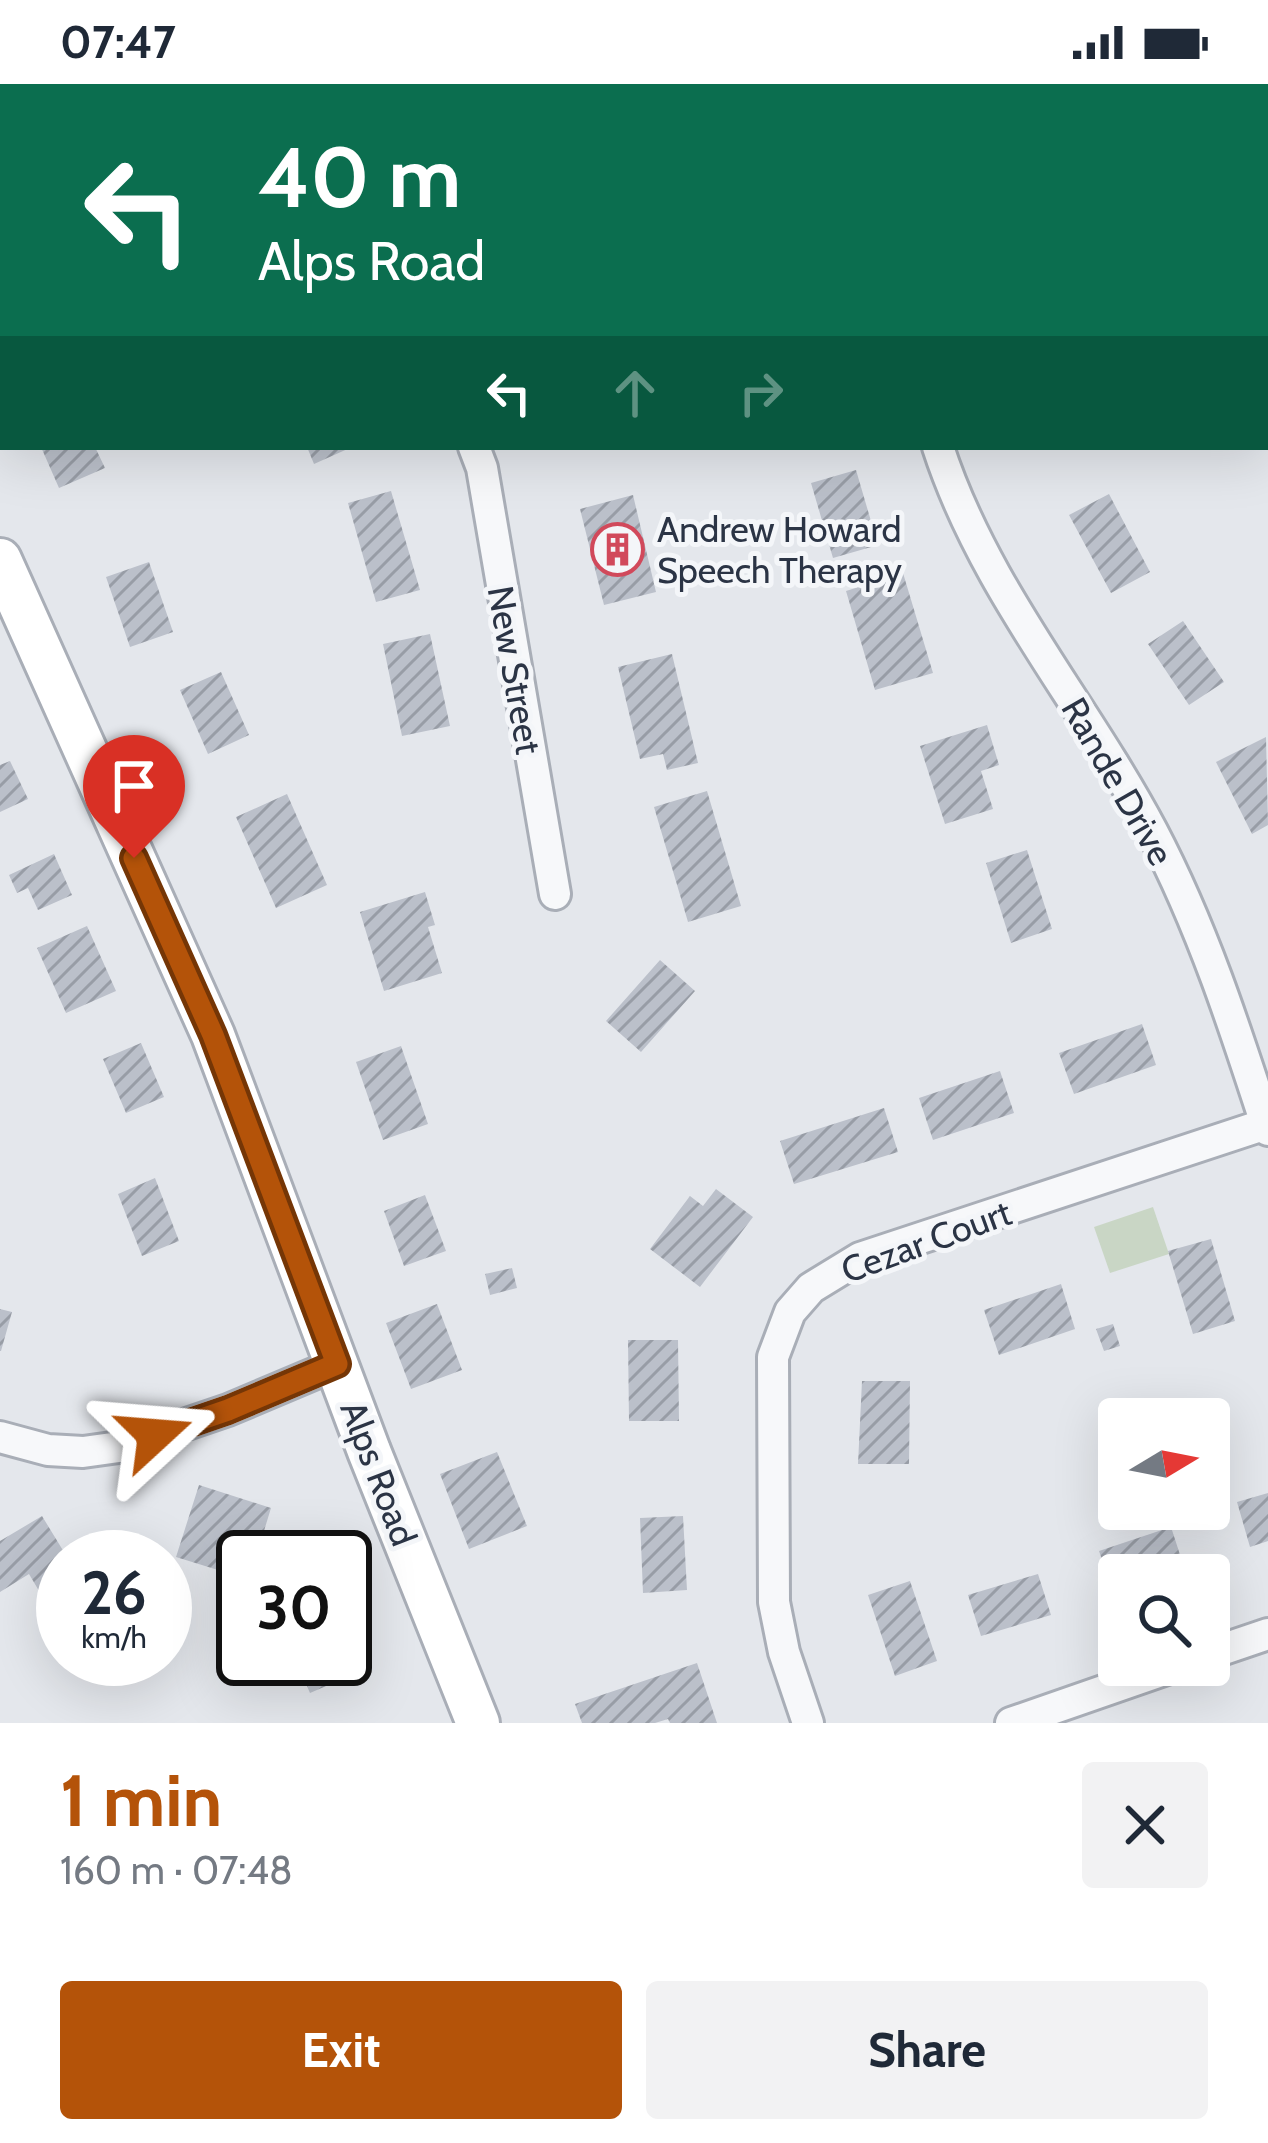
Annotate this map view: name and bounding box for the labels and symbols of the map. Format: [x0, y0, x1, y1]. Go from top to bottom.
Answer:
place label: Andrew Howard Speech Therapy [657, 507, 902, 592]
building icon: Andrew Howard Speech Therapy [590, 522, 646, 578]
street label: New Street [479, 582, 551, 758]
street label: Rande Drive [1052, 689, 1184, 873]
pin [83, 735, 185, 858]
street label: Cezar Court [835, 1190, 1017, 1292]
position arrow [92, 1372, 218, 1498]
street label: Alps Road [331, 1394, 427, 1552]
north arrow [1098, 1398, 1230, 1530]
speed limit sign: 30 [216, 1530, 372, 1686]

